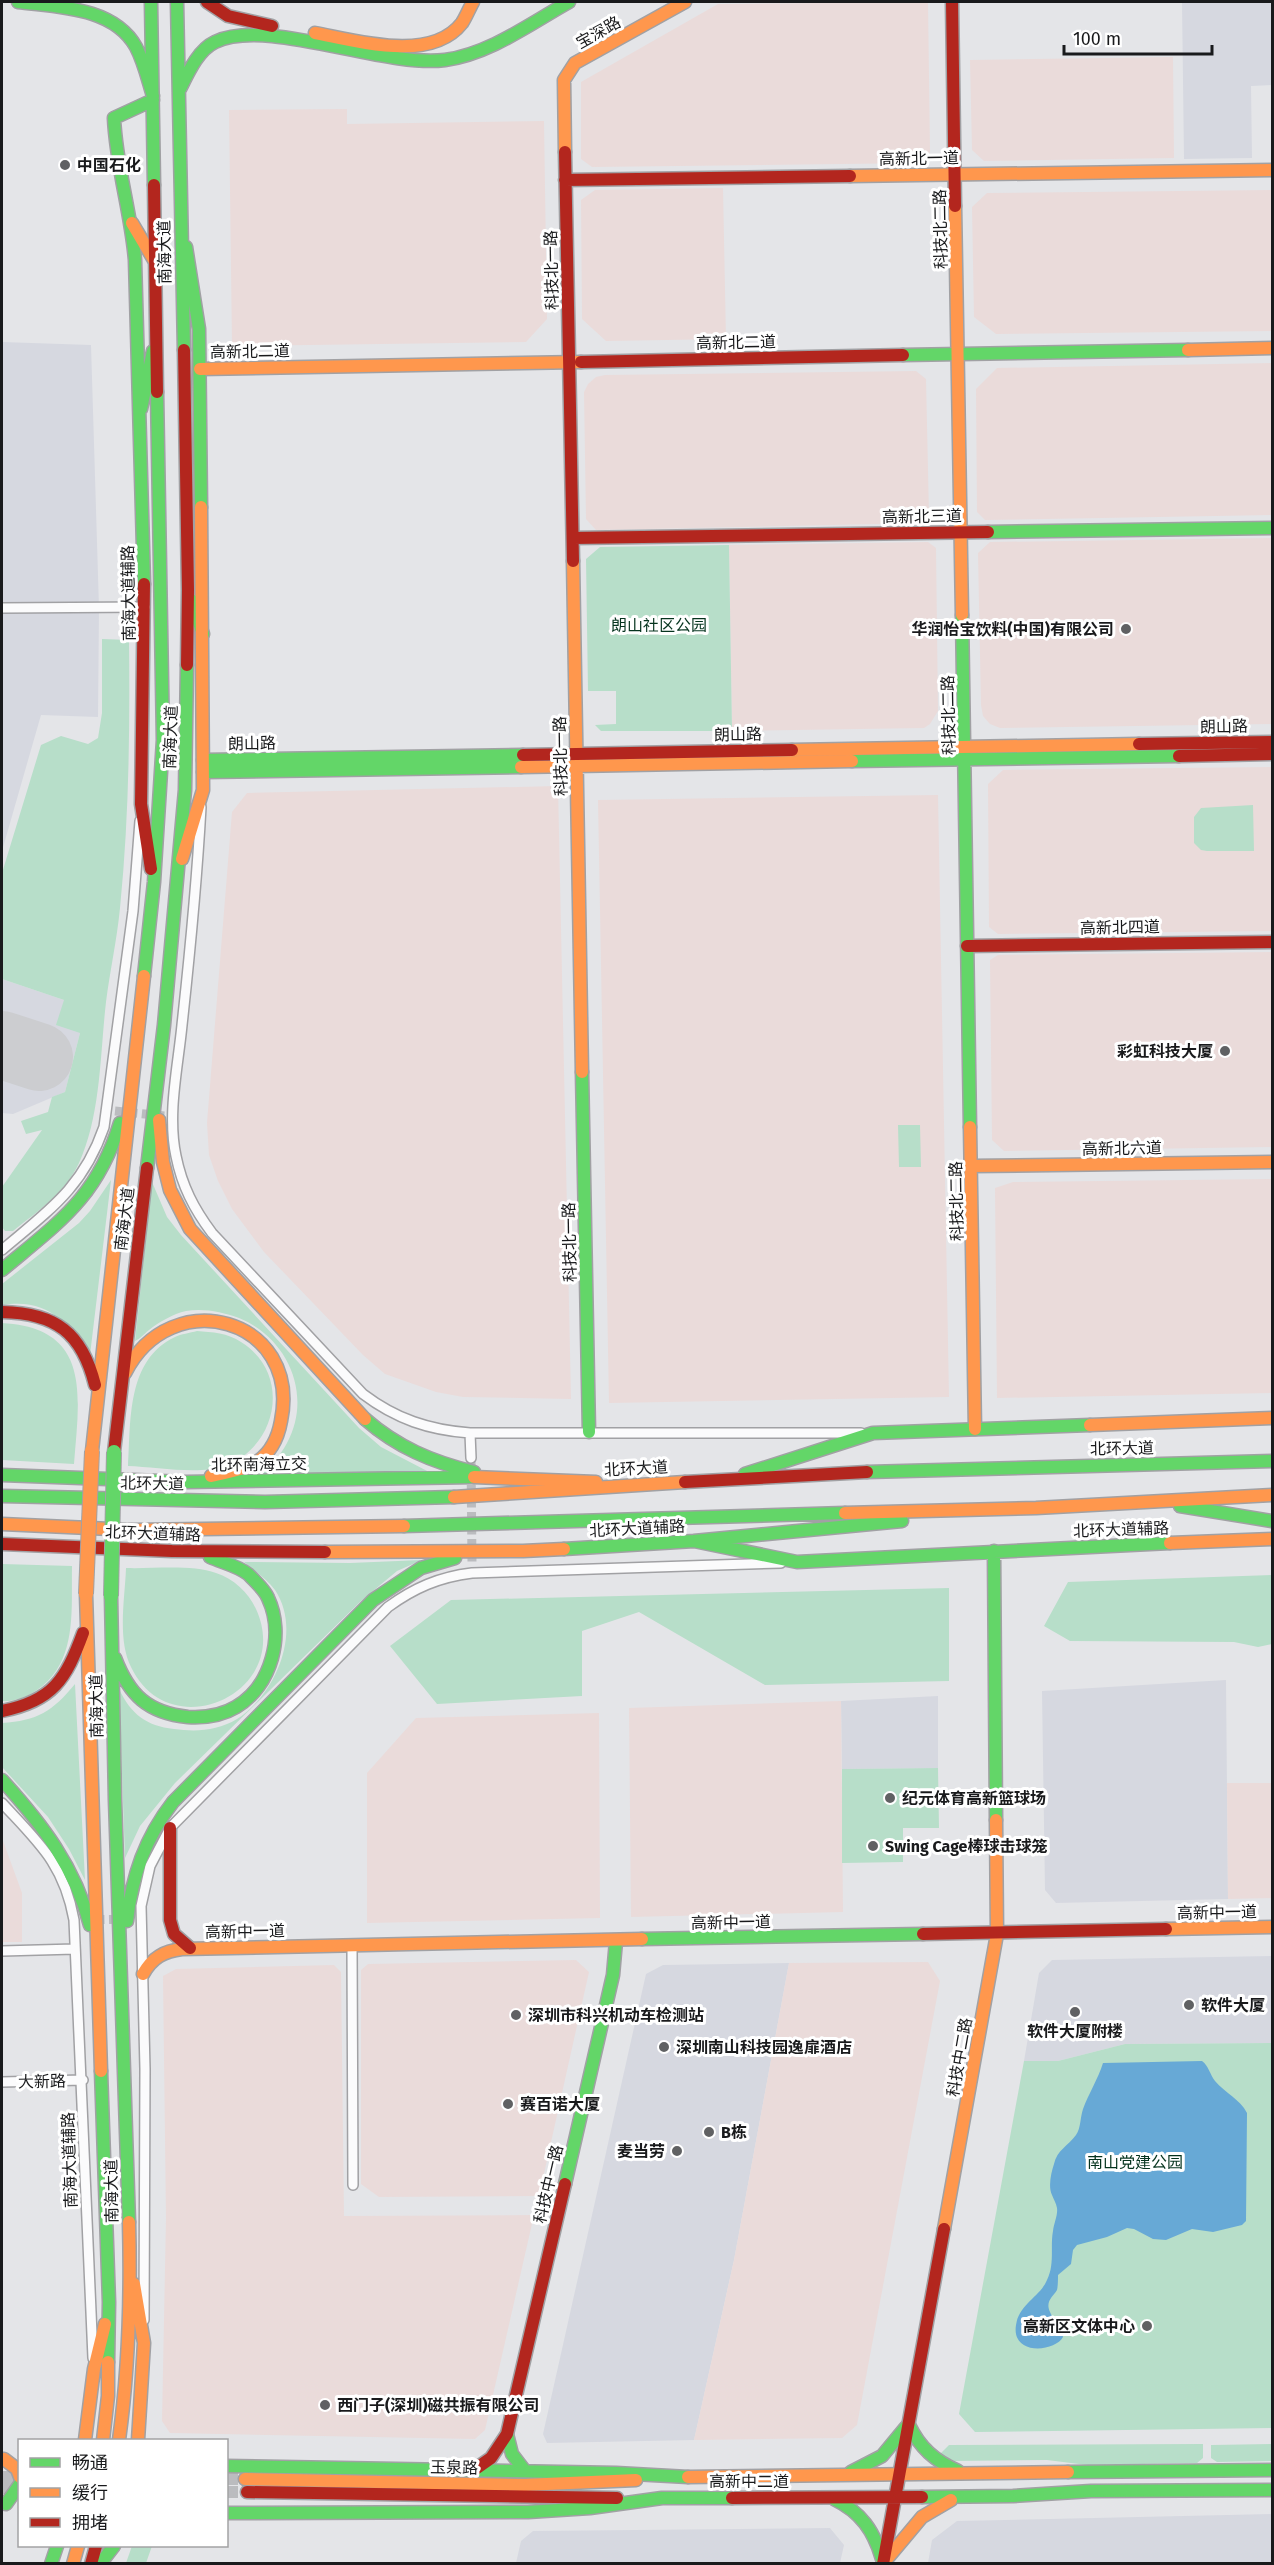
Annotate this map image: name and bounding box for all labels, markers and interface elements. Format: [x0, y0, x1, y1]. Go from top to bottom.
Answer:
street label: 宝深路 [573, 12, 624, 52]
scale bar [1064, 18, 1212, 56]
text: 100 m [1073, 28, 1121, 50]
street label: 高新北一道 [879, 148, 959, 169]
place label: 中国石化 [77, 156, 141, 175]
marker: 中国石化 [58, 158, 72, 172]
street label: 科技北二路 [930, 189, 951, 269]
street label: 南海大道 [154, 220, 175, 284]
street label: 科技北一路 [541, 230, 562, 310]
street label: 高新北二道 [696, 332, 776, 353]
street label: 高新北二道 [210, 341, 290, 362]
street label: 高新北三道 [882, 506, 962, 527]
street label: 南海大道辅路 [118, 545, 139, 641]
park label: 朗山社区公园 [611, 616, 707, 635]
place label: 华润怡宝饮料(中国)有限公司 [912, 620, 1114, 639]
marker: 华润怡宝饮料(中国)有限公司 [1119, 622, 1133, 636]
street label: 科技北二路 [938, 675, 959, 755]
street label: 南海大道 [160, 705, 181, 769]
street label: 科技北一路 [550, 716, 571, 796]
street label: 朗山路 [1200, 717, 1248, 736]
street label: 朗山路 [714, 725, 762, 744]
street label: 朗山路 [228, 734, 276, 753]
street label: 高新北四道 [1080, 917, 1160, 938]
place label: 彩虹科技大厦 [1117, 1042, 1213, 1061]
marker: 彩虹科技大厦 [1218, 1044, 1232, 1058]
street label: 高新北六道 [1082, 1138, 1162, 1159]
street label: 科技北二路 [946, 1161, 967, 1241]
street label: 南海大道 [111, 1186, 138, 1252]
street label: 科技北一路 [559, 1202, 580, 1282]
street label: 北环大道 [1090, 1438, 1154, 1459]
street label: 北环南海立交 [211, 1454, 307, 1475]
street label: 北环大道 [604, 1457, 668, 1480]
street label: 北环大道 [120, 1473, 184, 1494]
street label: 北环大道辅路 [589, 1516, 685, 1540]
street label: 北环大道辅路 [1073, 1518, 1169, 1541]
street label: 北环大道辅路 [105, 1522, 201, 1545]
street label: 南海大道 [86, 1674, 107, 1738]
place label: 纪元体育高新篮球场 [902, 1789, 1046, 1808]
marker: 纪元体育高新篮球场 [883, 1791, 897, 1805]
place label: Swing Cage棒球击球笼 [885, 1837, 1047, 1856]
marker: Swing Cage棒球击球笼 [866, 1839, 880, 1853]
street label: 高新中一道 [1177, 1902, 1257, 1923]
street label: 高新中一道 [691, 1912, 771, 1933]
street label: 高新中一道 [205, 1921, 285, 1942]
place label: 软件大厦 [1201, 1996, 1265, 2015]
marker: 软件大厦 [1182, 1998, 1196, 2012]
marker: 软件大厦附楼 [1068, 2005, 1082, 2019]
place label: 深圳市科兴机动车检测站 [528, 2006, 704, 2025]
marker: 深圳市科兴机动车检测站 [509, 2008, 523, 2022]
street label: 科技中二路 [943, 2016, 976, 2098]
place label: 软件大厦附楼 [1027, 2022, 1123, 2041]
place label: 深圳南山科技园逸扉酒店 [676, 2038, 852, 2057]
marker: 深圳南山科技园逸扉酒店 [657, 2040, 671, 2054]
street label: 大新路 [18, 2072, 66, 2091]
place label: 赛百诺大厦 [520, 2095, 600, 2114]
marker: 赛百诺大厦 [501, 2097, 515, 2111]
street label: 南海大道辅路 [58, 2112, 81, 2208]
place label: B栋 [721, 2123, 747, 2142]
marker: B栋 [702, 2125, 716, 2139]
place label: 麦当劳 [617, 2142, 665, 2161]
street label: 科技中一路 [530, 2143, 567, 2225]
marker: 麦当劳 [670, 2144, 684, 2158]
park label: 南山党建公园 [1087, 2153, 1183, 2172]
street label: 南海大道 [101, 2159, 122, 2223]
place label: 高新区文体中心 [1023, 2317, 1135, 2336]
marker: 高新区文体中心 [1140, 2319, 1154, 2333]
place label: 西门子(深圳)磁共振有限公司 [337, 2396, 539, 2415]
marker: 西门子(深圳)磁共振有限公司 [318, 2398, 332, 2412]
legend [18, 2439, 228, 2547]
text: 畅通 [72, 2452, 108, 2474]
street label: 玉泉路 [430, 2458, 478, 2477]
street label: 高新中二道 [709, 2472, 789, 2491]
text: 缓行 [72, 2482, 108, 2504]
text: 拥堵 [72, 2512, 108, 2534]

